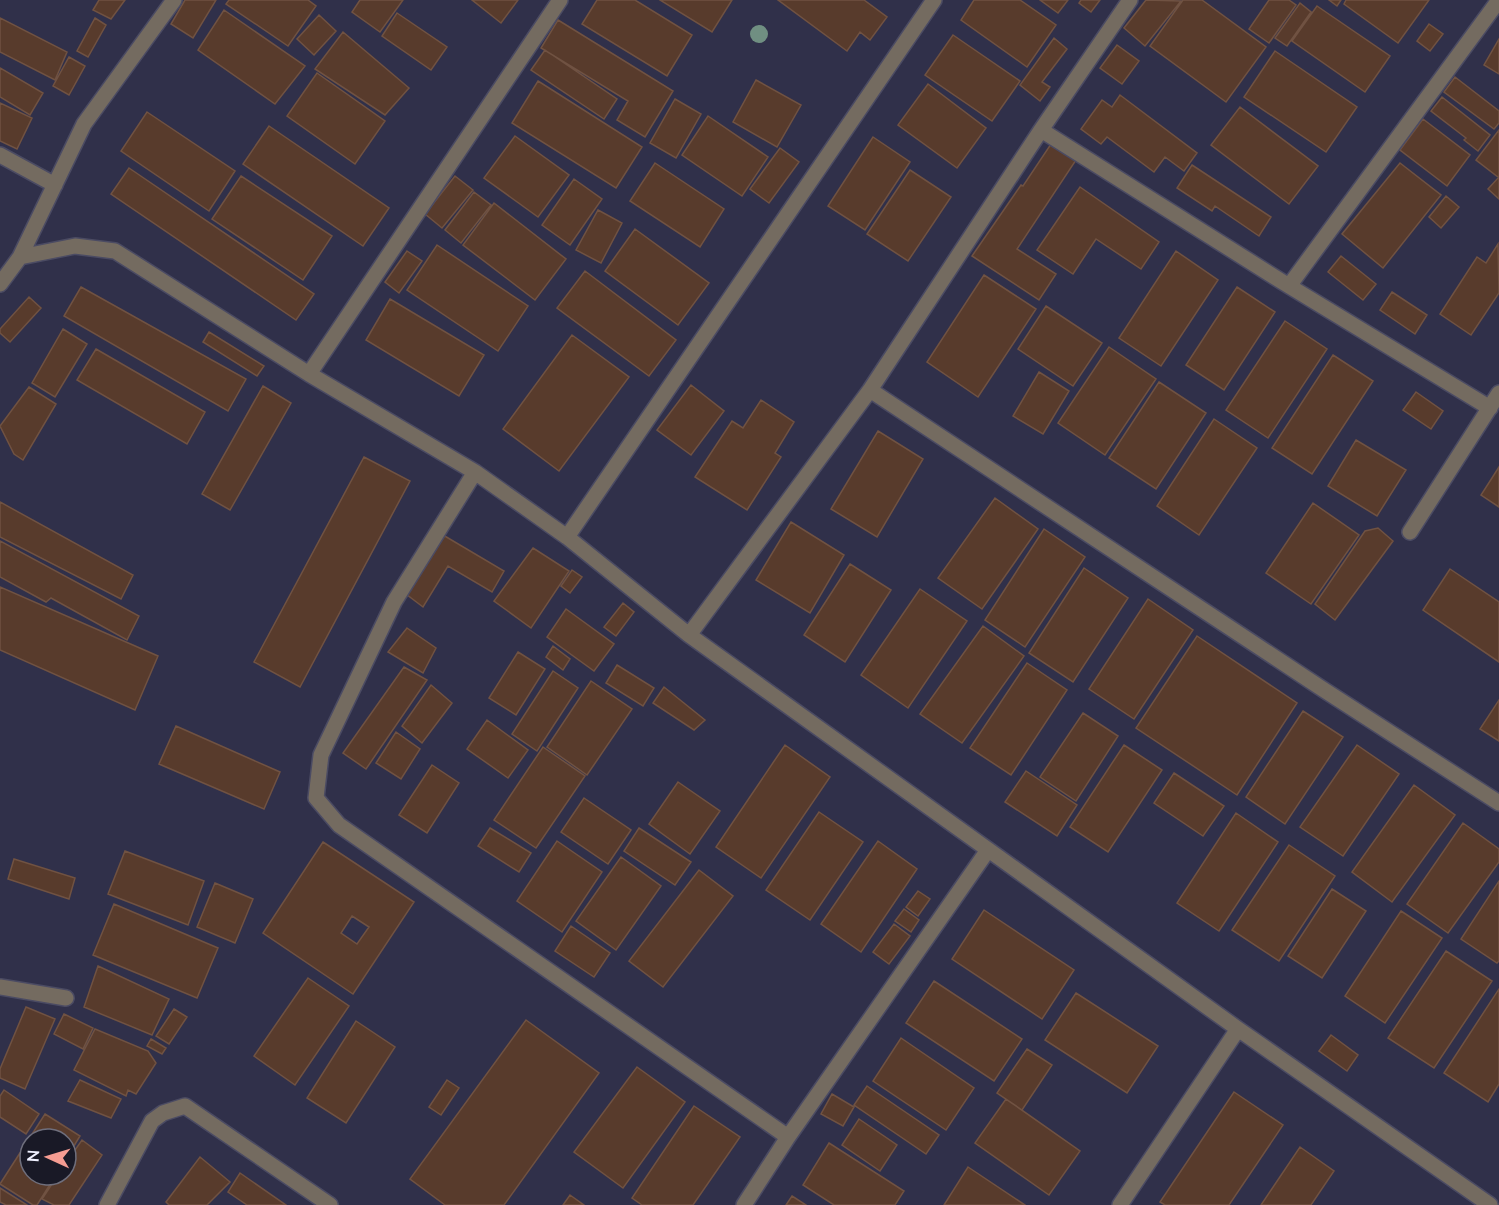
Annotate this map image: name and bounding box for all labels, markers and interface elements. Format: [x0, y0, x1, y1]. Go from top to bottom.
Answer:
north arrow [18, 1127, 78, 1187]
text: N [23, 1149, 42, 1163]

